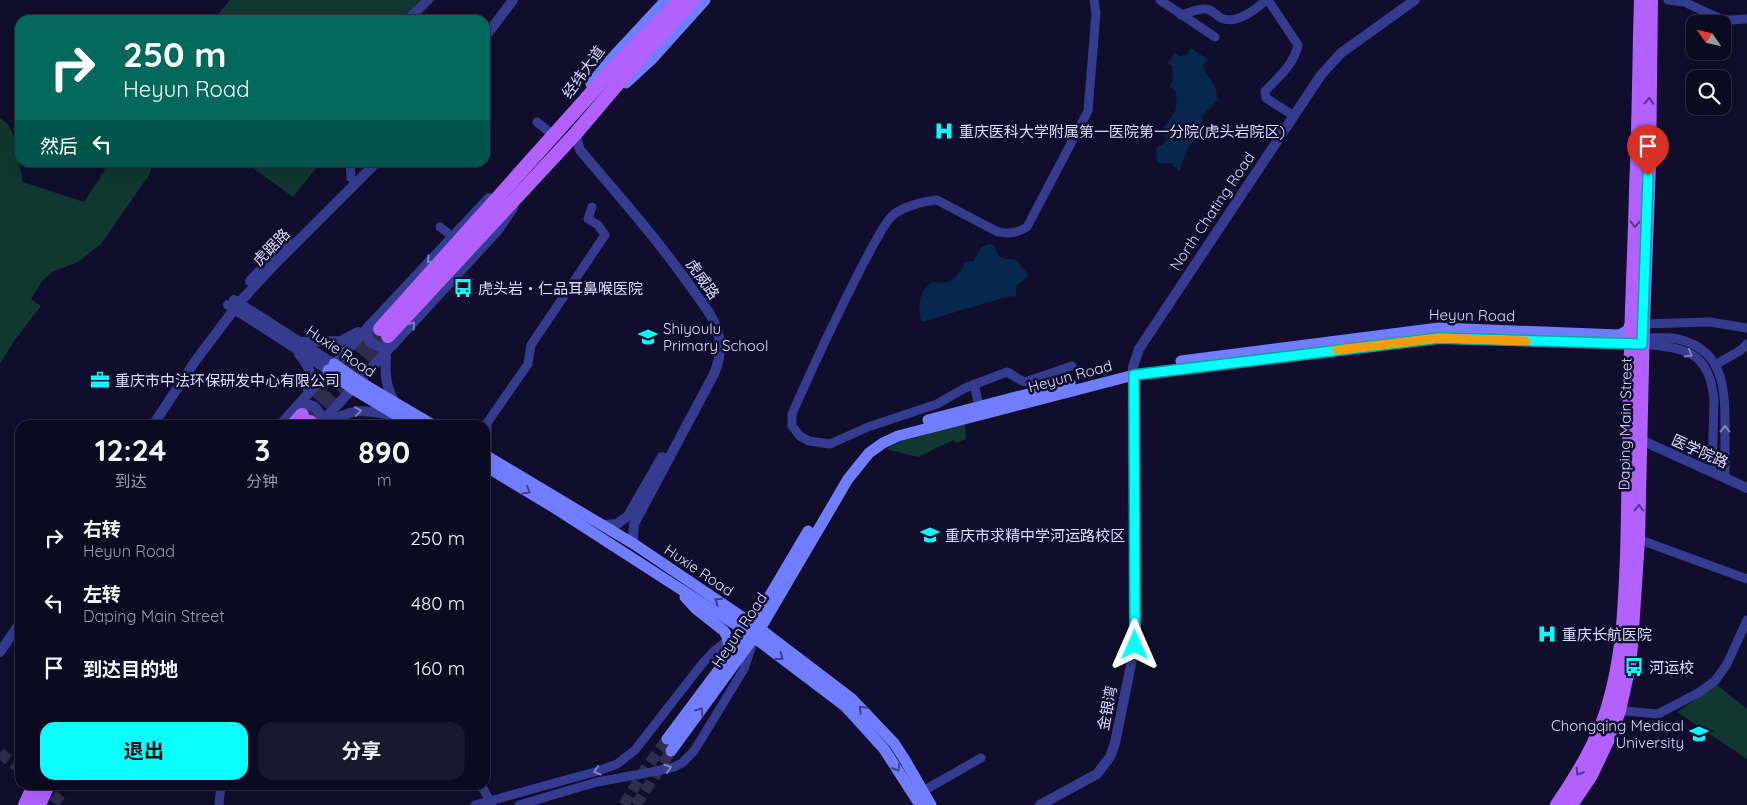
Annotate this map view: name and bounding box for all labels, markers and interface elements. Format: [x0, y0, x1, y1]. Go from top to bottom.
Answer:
north arrow [1686, 15, 1731, 60]
map controls [1686, 15, 1731, 115]
text: 250 m [123, 32, 227, 76]
icon: right [40, 35, 105, 100]
street label: 经纬大道 [558, 42, 608, 102]
button: search [1686, 70, 1731, 115]
text: Heyun Road [123, 75, 249, 103]
one-way arrow [1644, 97, 1654, 104]
hospital icon: 重庆医科大学附属第一医院第一分院(虎头岩院区) [933, 120, 955, 142]
place label: 重庆医科大学附属第一医院第一分院(虎头岩院区) [959, 122, 1285, 141]
pin [1627, 125, 1669, 176]
icon: left [88, 130, 116, 158]
icon: arrive [1634, 132, 1662, 160]
text: 然后 [40, 134, 78, 158]
street label: North Chating Road [1165, 148, 1259, 274]
one-way arrow [1630, 220, 1640, 228]
street label: 虎踞路 [249, 224, 293, 270]
one-way arrow [427, 254, 436, 263]
street label: 虎威路 [682, 255, 724, 303]
bus stop icon: 虎头岩‧仁品耳鼻喉医院 [452, 277, 474, 299]
place label: 虎头岩‧仁品耳鼻喉医院 [478, 279, 643, 298]
street label: Heyun Road [1429, 305, 1515, 325]
place label: Shiyoulu Primary School [663, 319, 768, 355]
street label: Huxie Road [303, 321, 379, 381]
one-way arrow [406, 321, 415, 330]
school or university icon: Shiyoulu Primary School [637, 326, 659, 348]
one-way arrow [1684, 347, 1693, 357]
street label: Heyun Road [1026, 356, 1114, 396]
street label: Daping Main Street [1614, 357, 1636, 491]
office icon: 重庆市中法环保研发中心有限公司 [89, 369, 111, 391]
place label: 重庆市中法环保研发中心有限公司 [115, 371, 340, 390]
one-way arrow [354, 406, 362, 417]
one-way arrow [1720, 425, 1730, 433]
street label: 医学院路 [1669, 430, 1731, 472]
text: 12:24 [95, 431, 167, 469]
text: 3 [254, 431, 270, 469]
text: 890 [358, 433, 410, 471]
text: m [377, 470, 391, 490]
text: 到达 [115, 471, 147, 491]
text: 分钟 [246, 471, 278, 491]
one-way arrow [521, 485, 530, 495]
one-way arrow [1634, 504, 1644, 512]
text: 右转 [83, 517, 121, 541]
icon: right [40, 524, 68, 552]
school or university icon: 重庆市求精中学河运路校区 [919, 524, 941, 546]
text: 250 m [410, 526, 465, 550]
place label: 重庆市求精中学河运路校区 [945, 526, 1125, 545]
street label: Huxie Road [661, 540, 737, 600]
text: Heyun Road [83, 541, 175, 561]
text: 左转 [83, 582, 121, 606]
icon: left [40, 589, 68, 617]
street label: Heyun Road [707, 589, 771, 671]
text: 480 m [411, 591, 465, 615]
one-way arrow [715, 598, 724, 607]
text: Daping Main Street [83, 606, 225, 626]
position arrow [1108, 618, 1160, 670]
hospital icon: 重庆长航医院 [1536, 623, 1558, 645]
place label: 重庆长航医院 [1562, 625, 1652, 644]
one-way arrow [774, 651, 784, 660]
icon: arrive [40, 654, 68, 682]
text: 160 m [414, 656, 465, 680]
bus stop icon: 河运校 [1623, 656, 1645, 678]
text: 到达目的地 [83, 657, 178, 681]
place label: 河运校 [1649, 658, 1694, 677]
street label: 金银湾 [1093, 684, 1121, 732]
one-way arrow [859, 706, 868, 715]
one-way arrow [694, 707, 703, 717]
place label: Chongqing Medical University [1551, 716, 1684, 752]
button: 退出 [40, 722, 248, 780]
button: 分享 [258, 722, 465, 780]
school or university icon: Chongqing Medical University [1688, 723, 1710, 745]
one-way arrow [891, 762, 900, 771]
one-way arrow [663, 764, 672, 774]
one-way arrow [593, 766, 602, 776]
one-way arrow [1575, 766, 1585, 775]

